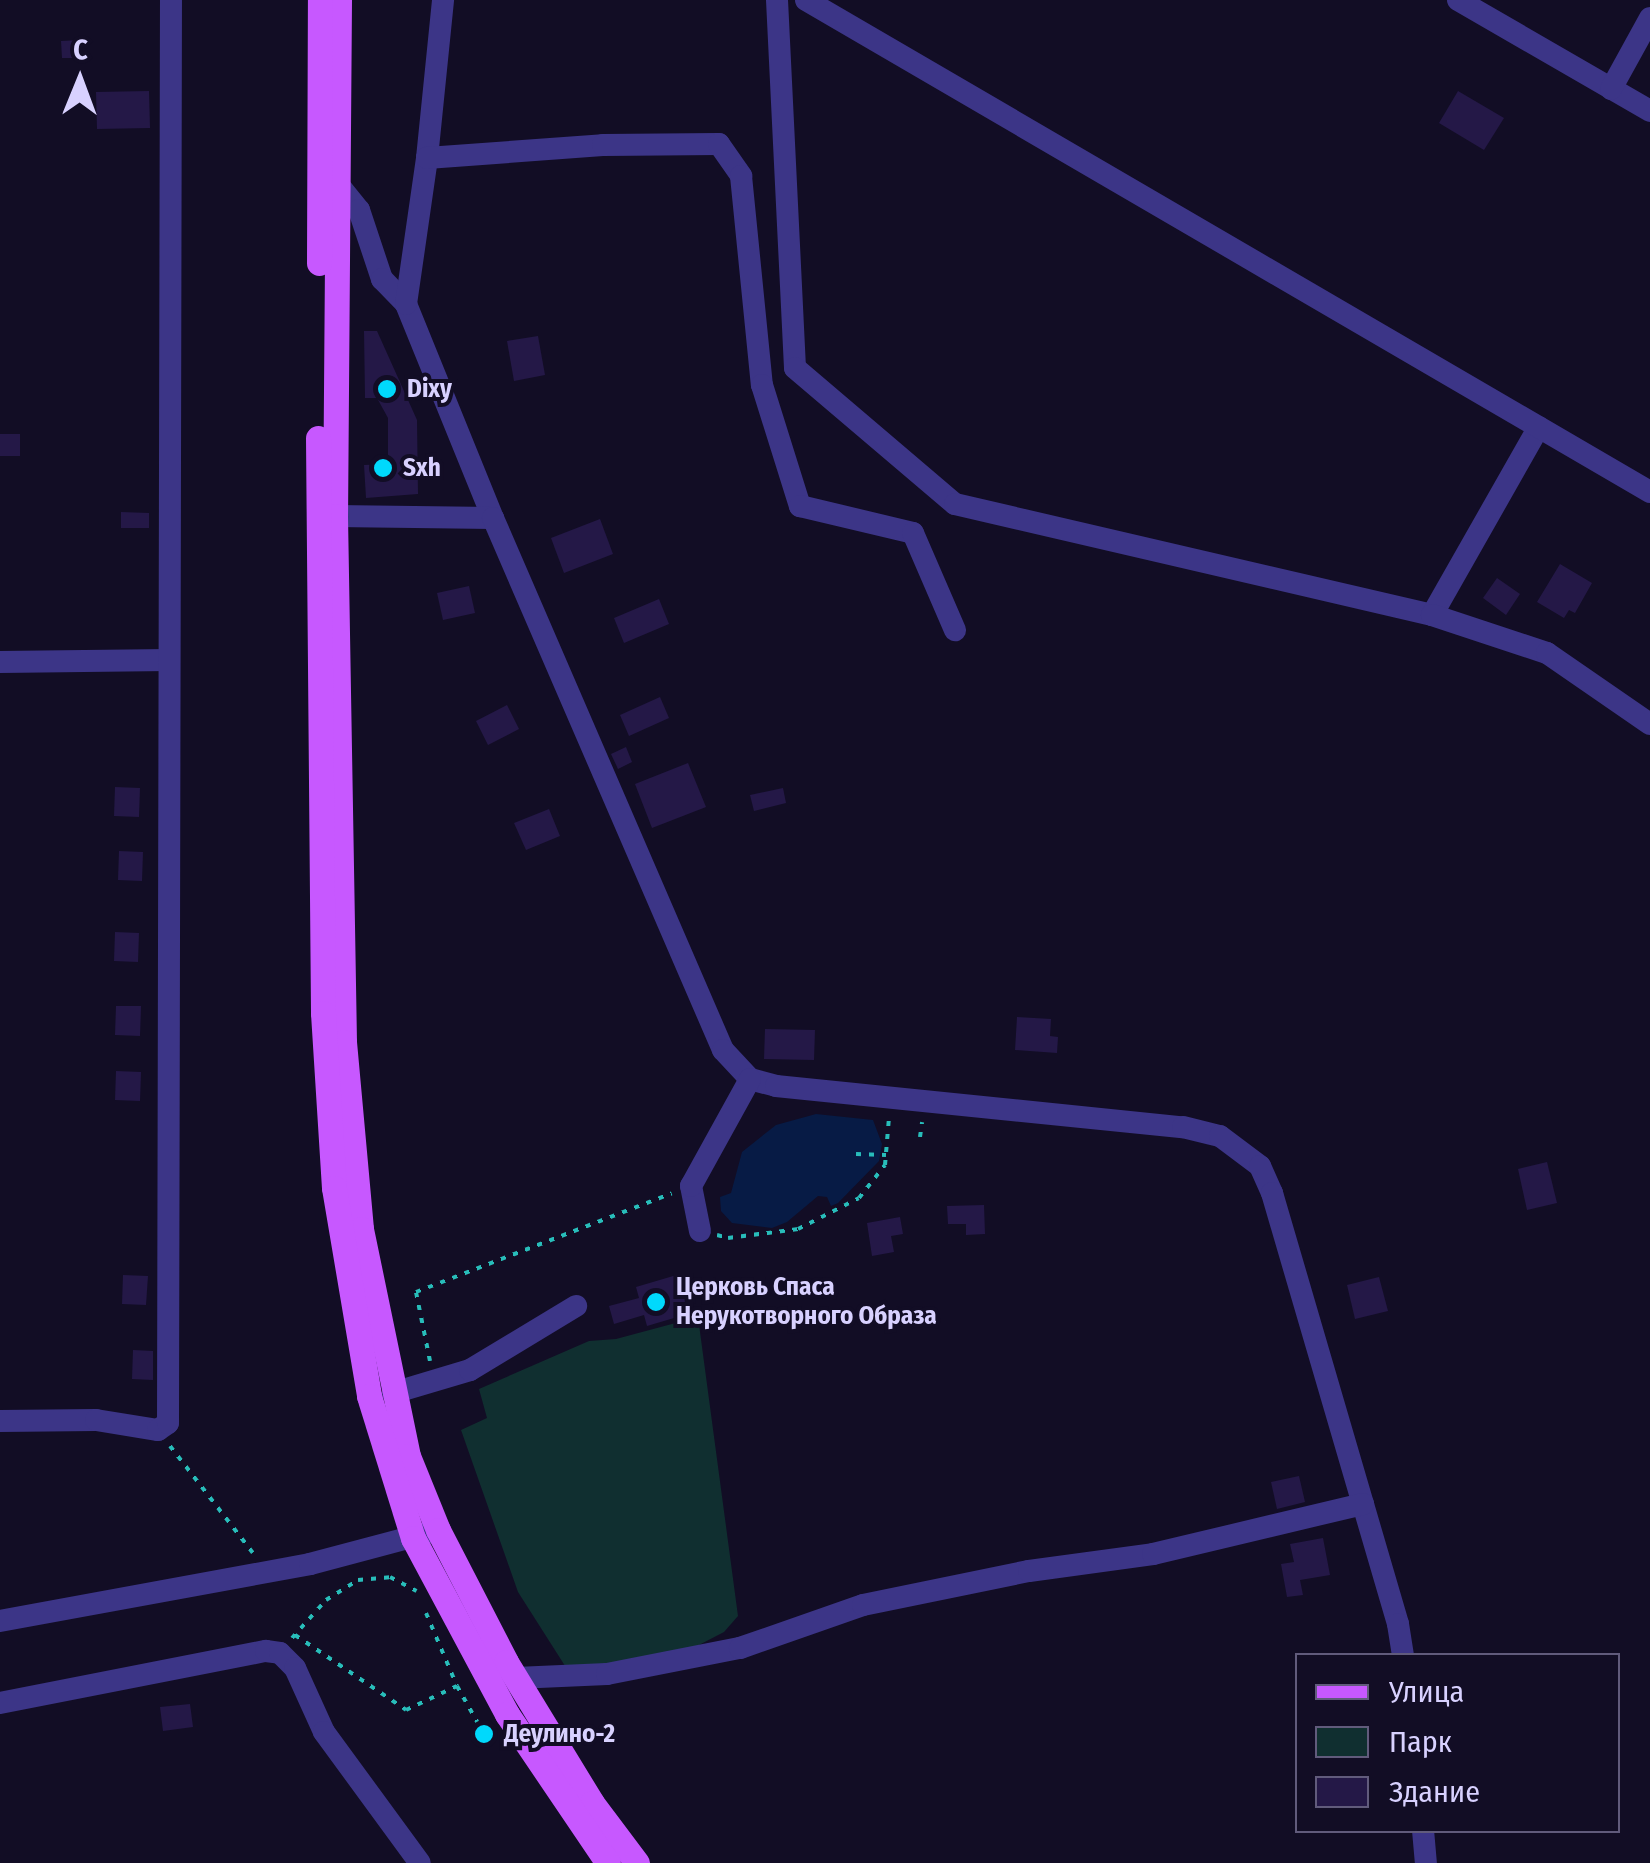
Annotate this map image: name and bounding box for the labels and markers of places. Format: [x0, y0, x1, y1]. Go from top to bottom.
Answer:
place label: Dixy [407, 374, 452, 404]
marker: Dixy [376, 378, 398, 400]
place label: Sxh [403, 453, 441, 483]
marker: Sxh [372, 457, 394, 479]
place label: Церковь Спаса Нерукотворного Образа [676, 1273, 937, 1332]
marker: Церковь Спаса Нерукотворного Образа [645, 1291, 667, 1313]
place label: Деулино-2 [504, 1719, 615, 1749]
marker: Деулино-2 [473, 1723, 495, 1745]

